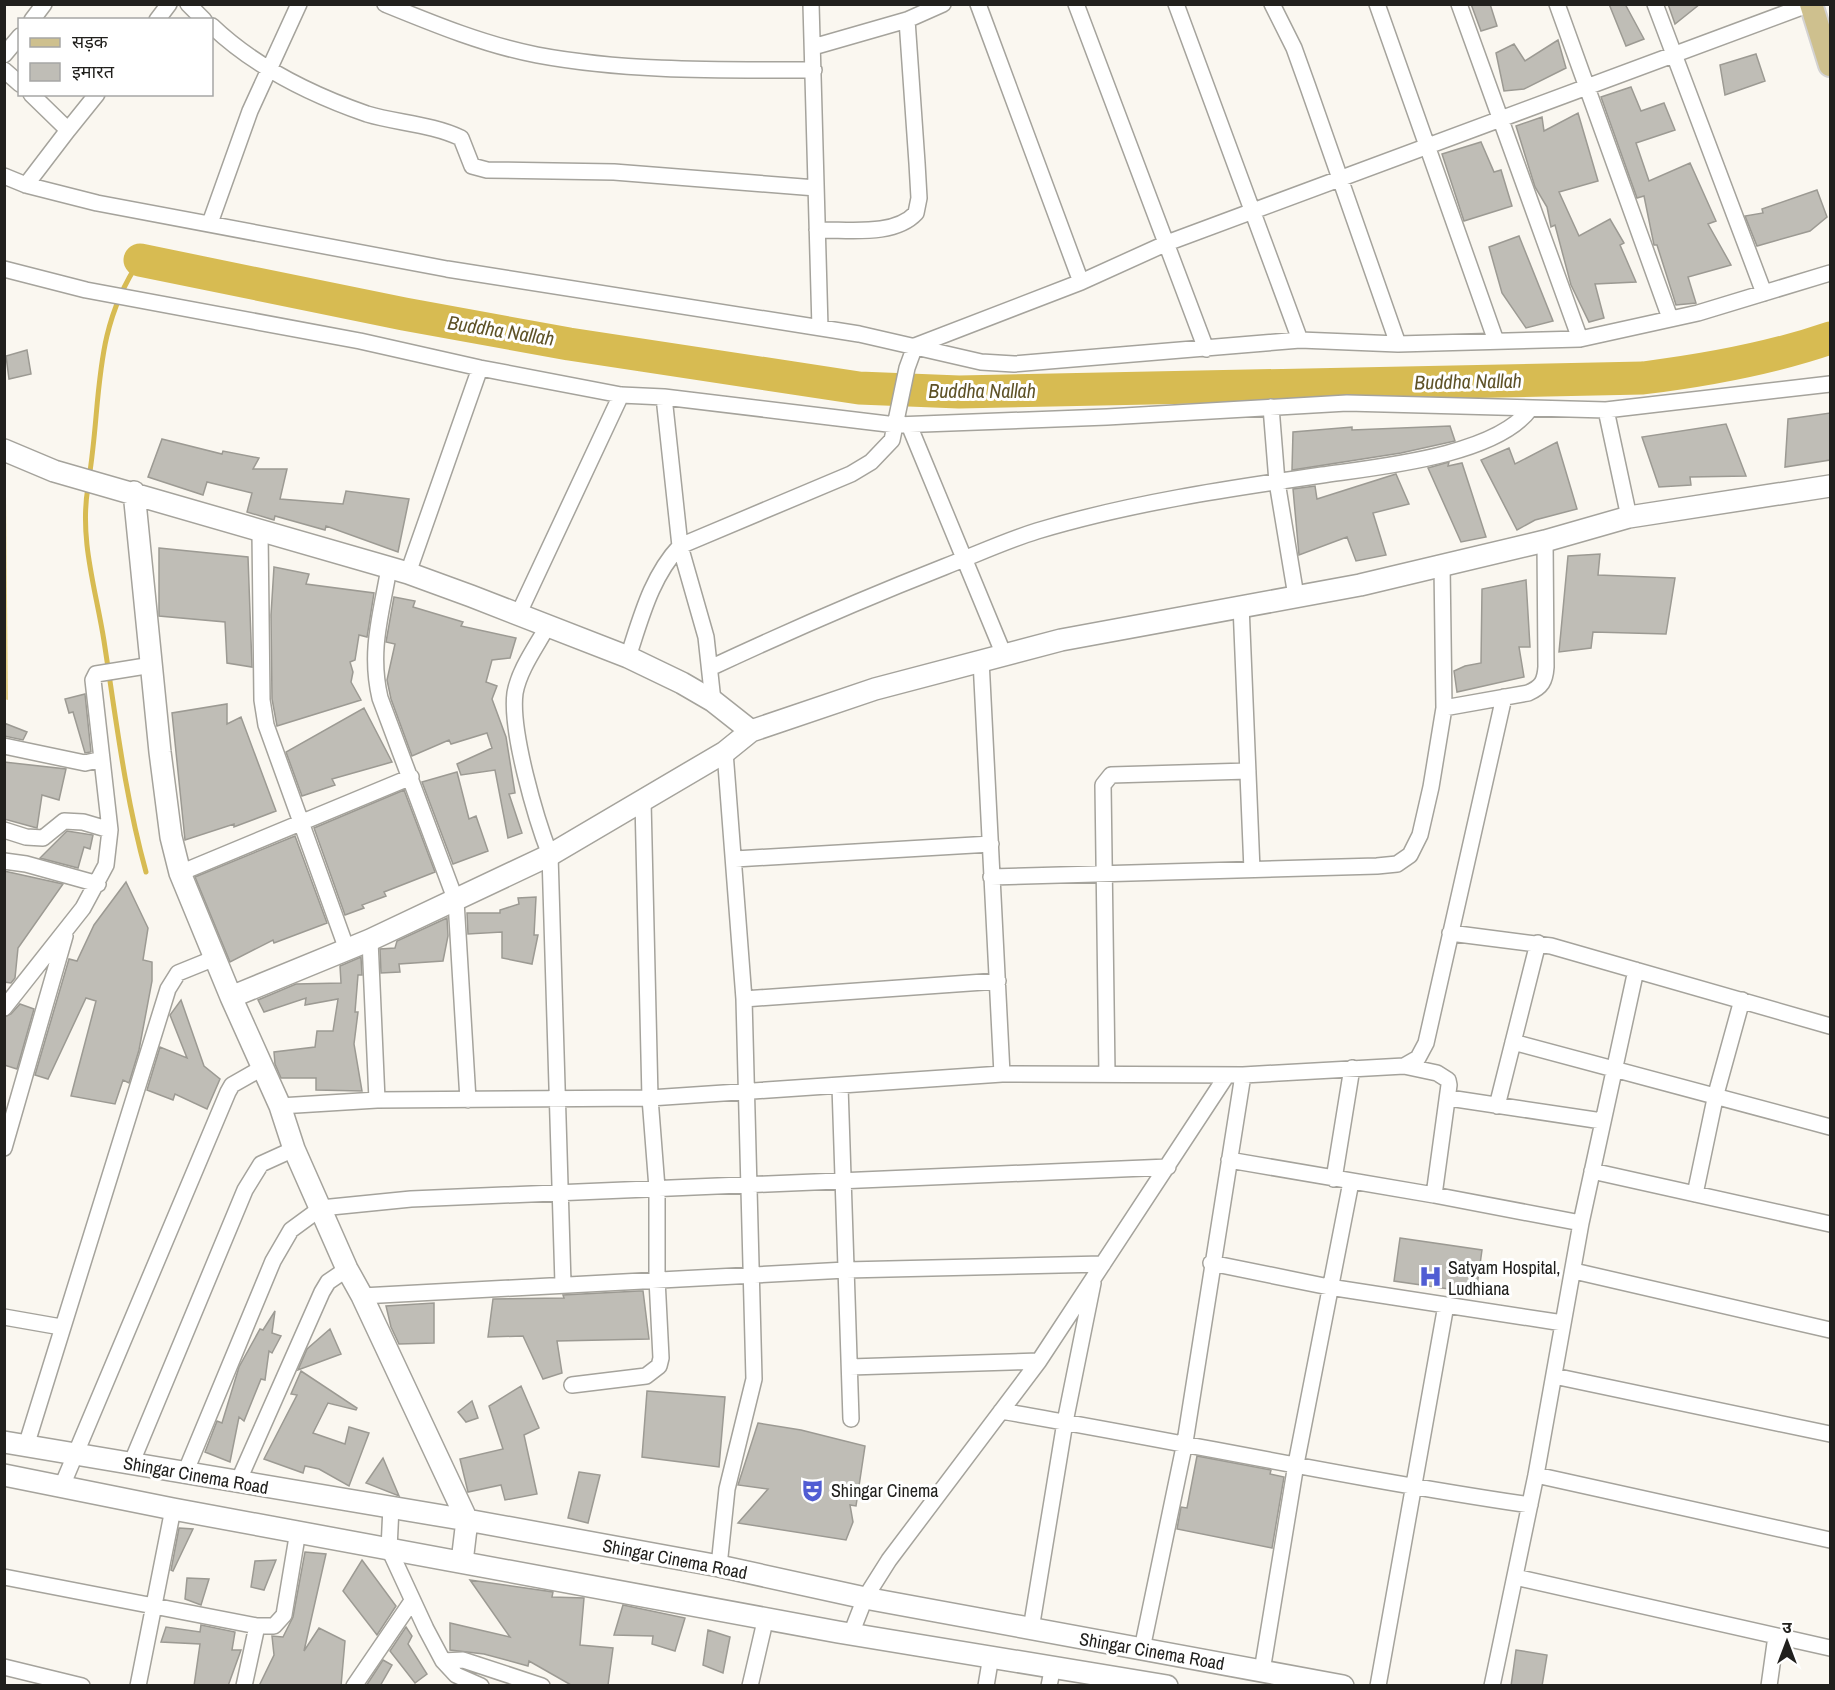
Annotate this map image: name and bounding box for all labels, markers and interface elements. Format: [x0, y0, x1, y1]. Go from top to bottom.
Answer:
legend [18, 18, 213, 96]
text: सड़क [72, 29, 109, 54]
text: इमारत [72, 59, 115, 84]
water label: Buddha Nallah [446, 308, 556, 352]
water label: Buddha Nallah [1414, 367, 1522, 395]
water label: Buddha Nallah [928, 377, 1036, 404]
place label: Satyam Hospital, Ludhiana [1448, 1255, 1560, 1301]
hospital icon: Satyam Hospital, Ludhiana [1417, 1264, 1443, 1290]
street label: Shingar Cinema Road [122, 1450, 270, 1500]
theatre icon: Shingar Cinema [800, 1477, 826, 1503]
place label: Shingar Cinema [831, 1478, 938, 1503]
street label: Shingar Cinema Road [601, 1533, 749, 1585]
north arrow [1757, 1612, 1817, 1672]
text: उ [1782, 1616, 1792, 1638]
street label: Shingar Cinema Road [1078, 1626, 1226, 1676]

